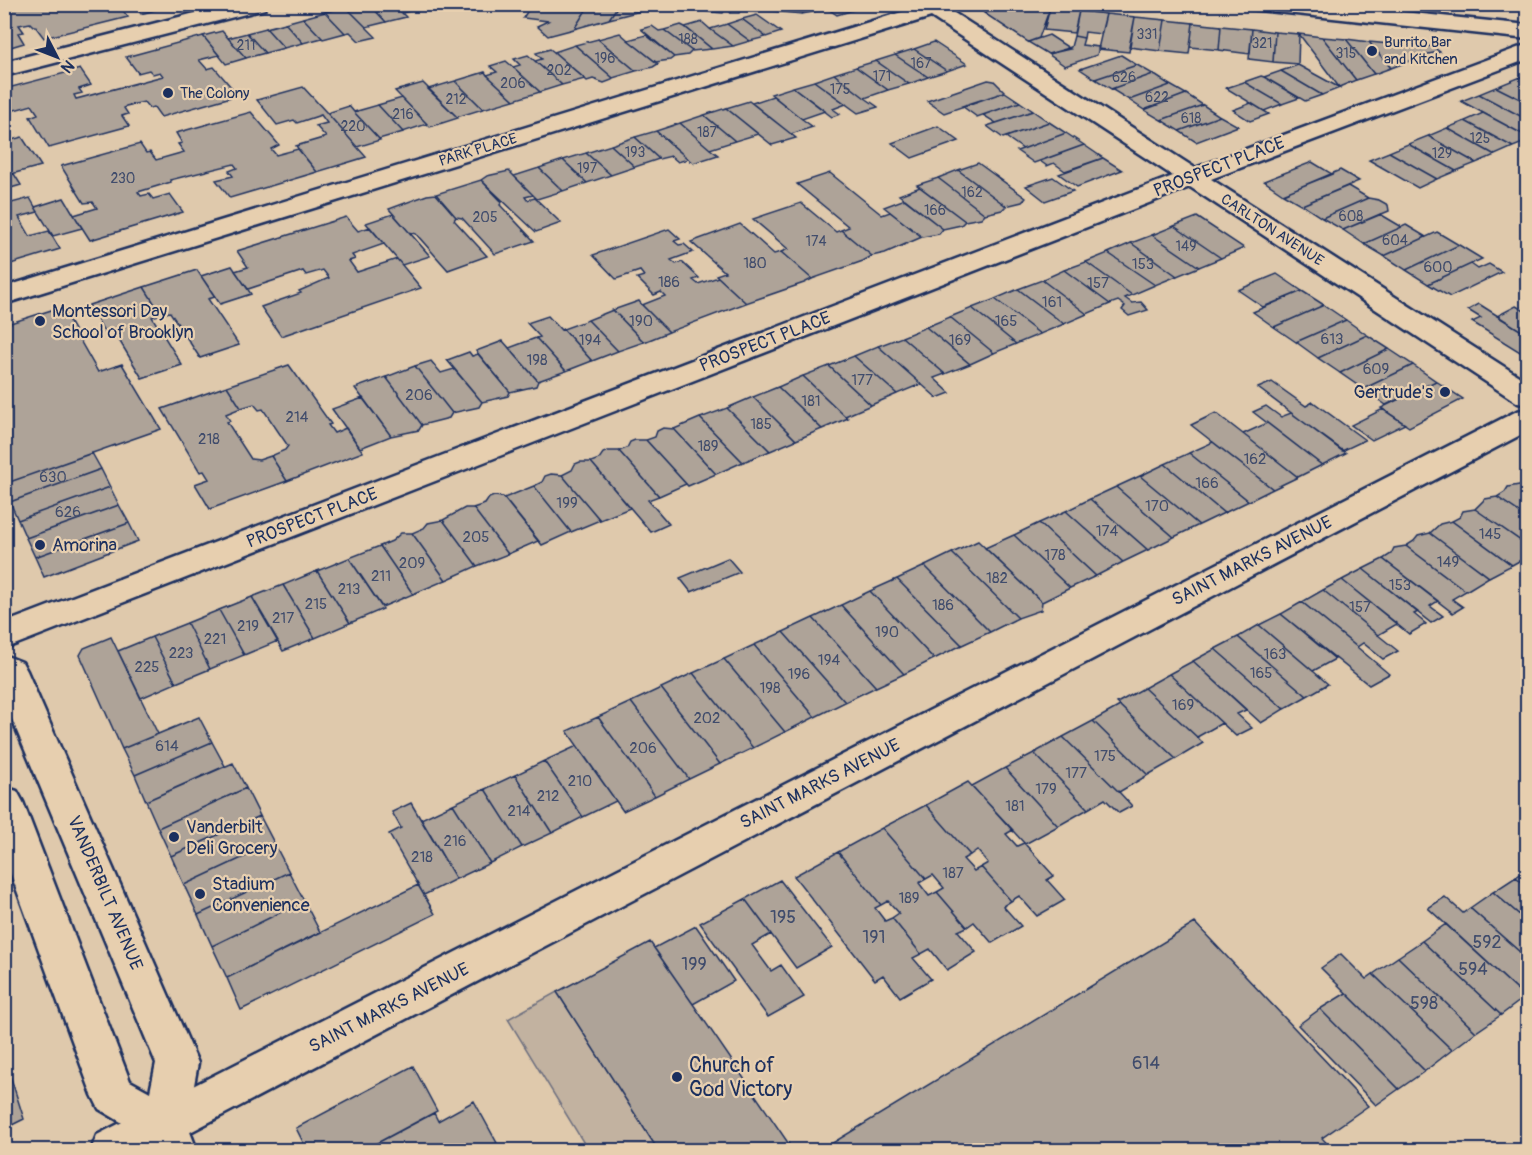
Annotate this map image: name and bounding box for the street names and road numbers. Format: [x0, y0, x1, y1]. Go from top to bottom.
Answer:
street label: PARK PLACE [437, 129, 520, 171]
street label: PROSPECT PLACE [1150, 131, 1288, 203]
street label: CARLTON AVENUE [1217, 190, 1327, 270]
street label: PROSPECT PLACE [696, 306, 834, 378]
street label: PROSPECT PLACE [243, 482, 381, 554]
street label: SAINT MARKS AVENUE [1168, 511, 1336, 611]
street label: SAINT MARKS AVENUE [736, 734, 904, 834]
street label: VANDERBILT AVENUE [62, 812, 148, 974]
street label: SAINT MARKS AVENUE [305, 958, 473, 1058]

